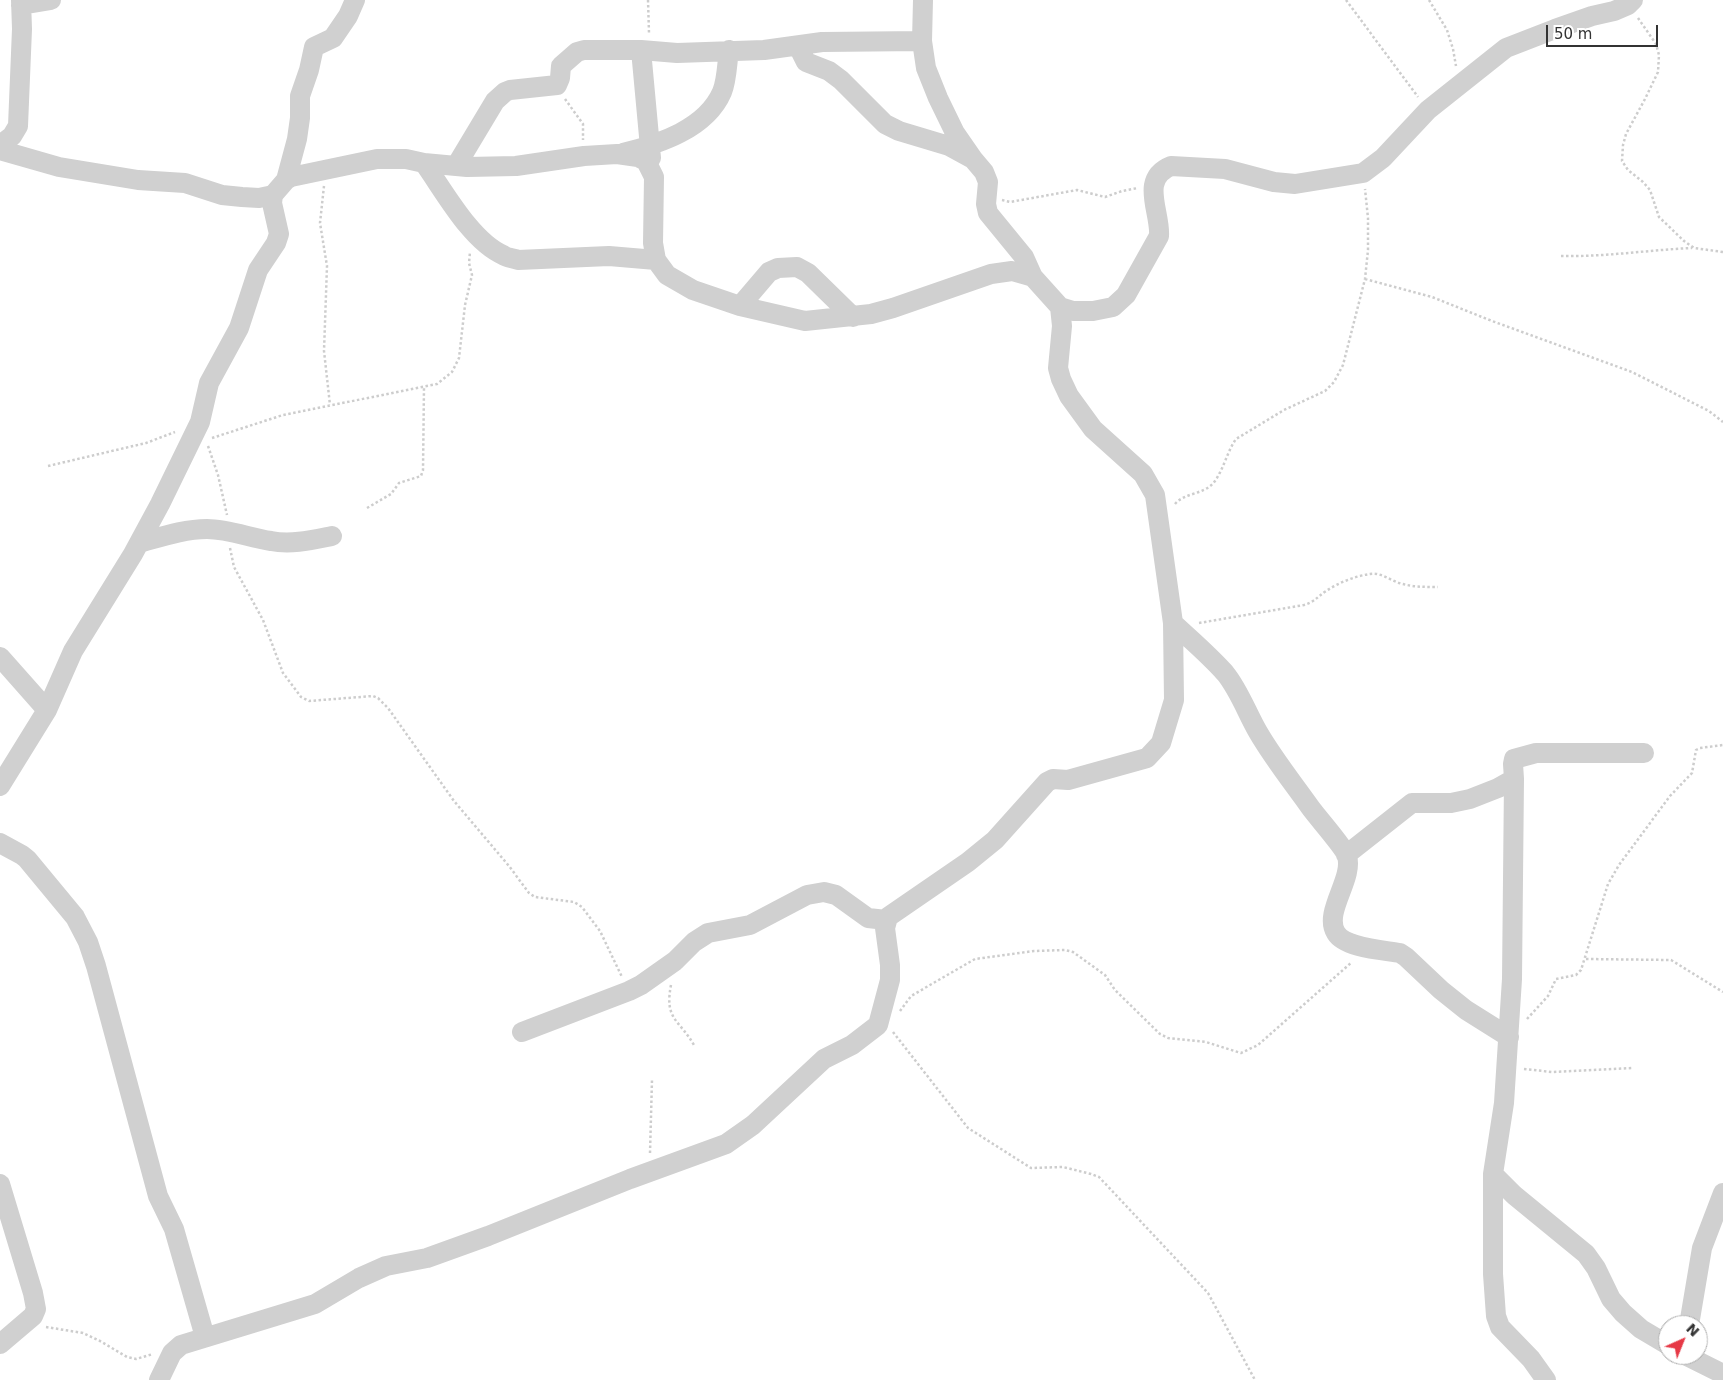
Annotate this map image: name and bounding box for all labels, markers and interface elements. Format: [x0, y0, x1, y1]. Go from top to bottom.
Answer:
scale bar [1548, 15, 1660, 47]
text: 50 m [1554, 25, 1592, 43]
north arrow [1658, 1315, 1708, 1365]
text: N [1683, 1320, 1702, 1340]

